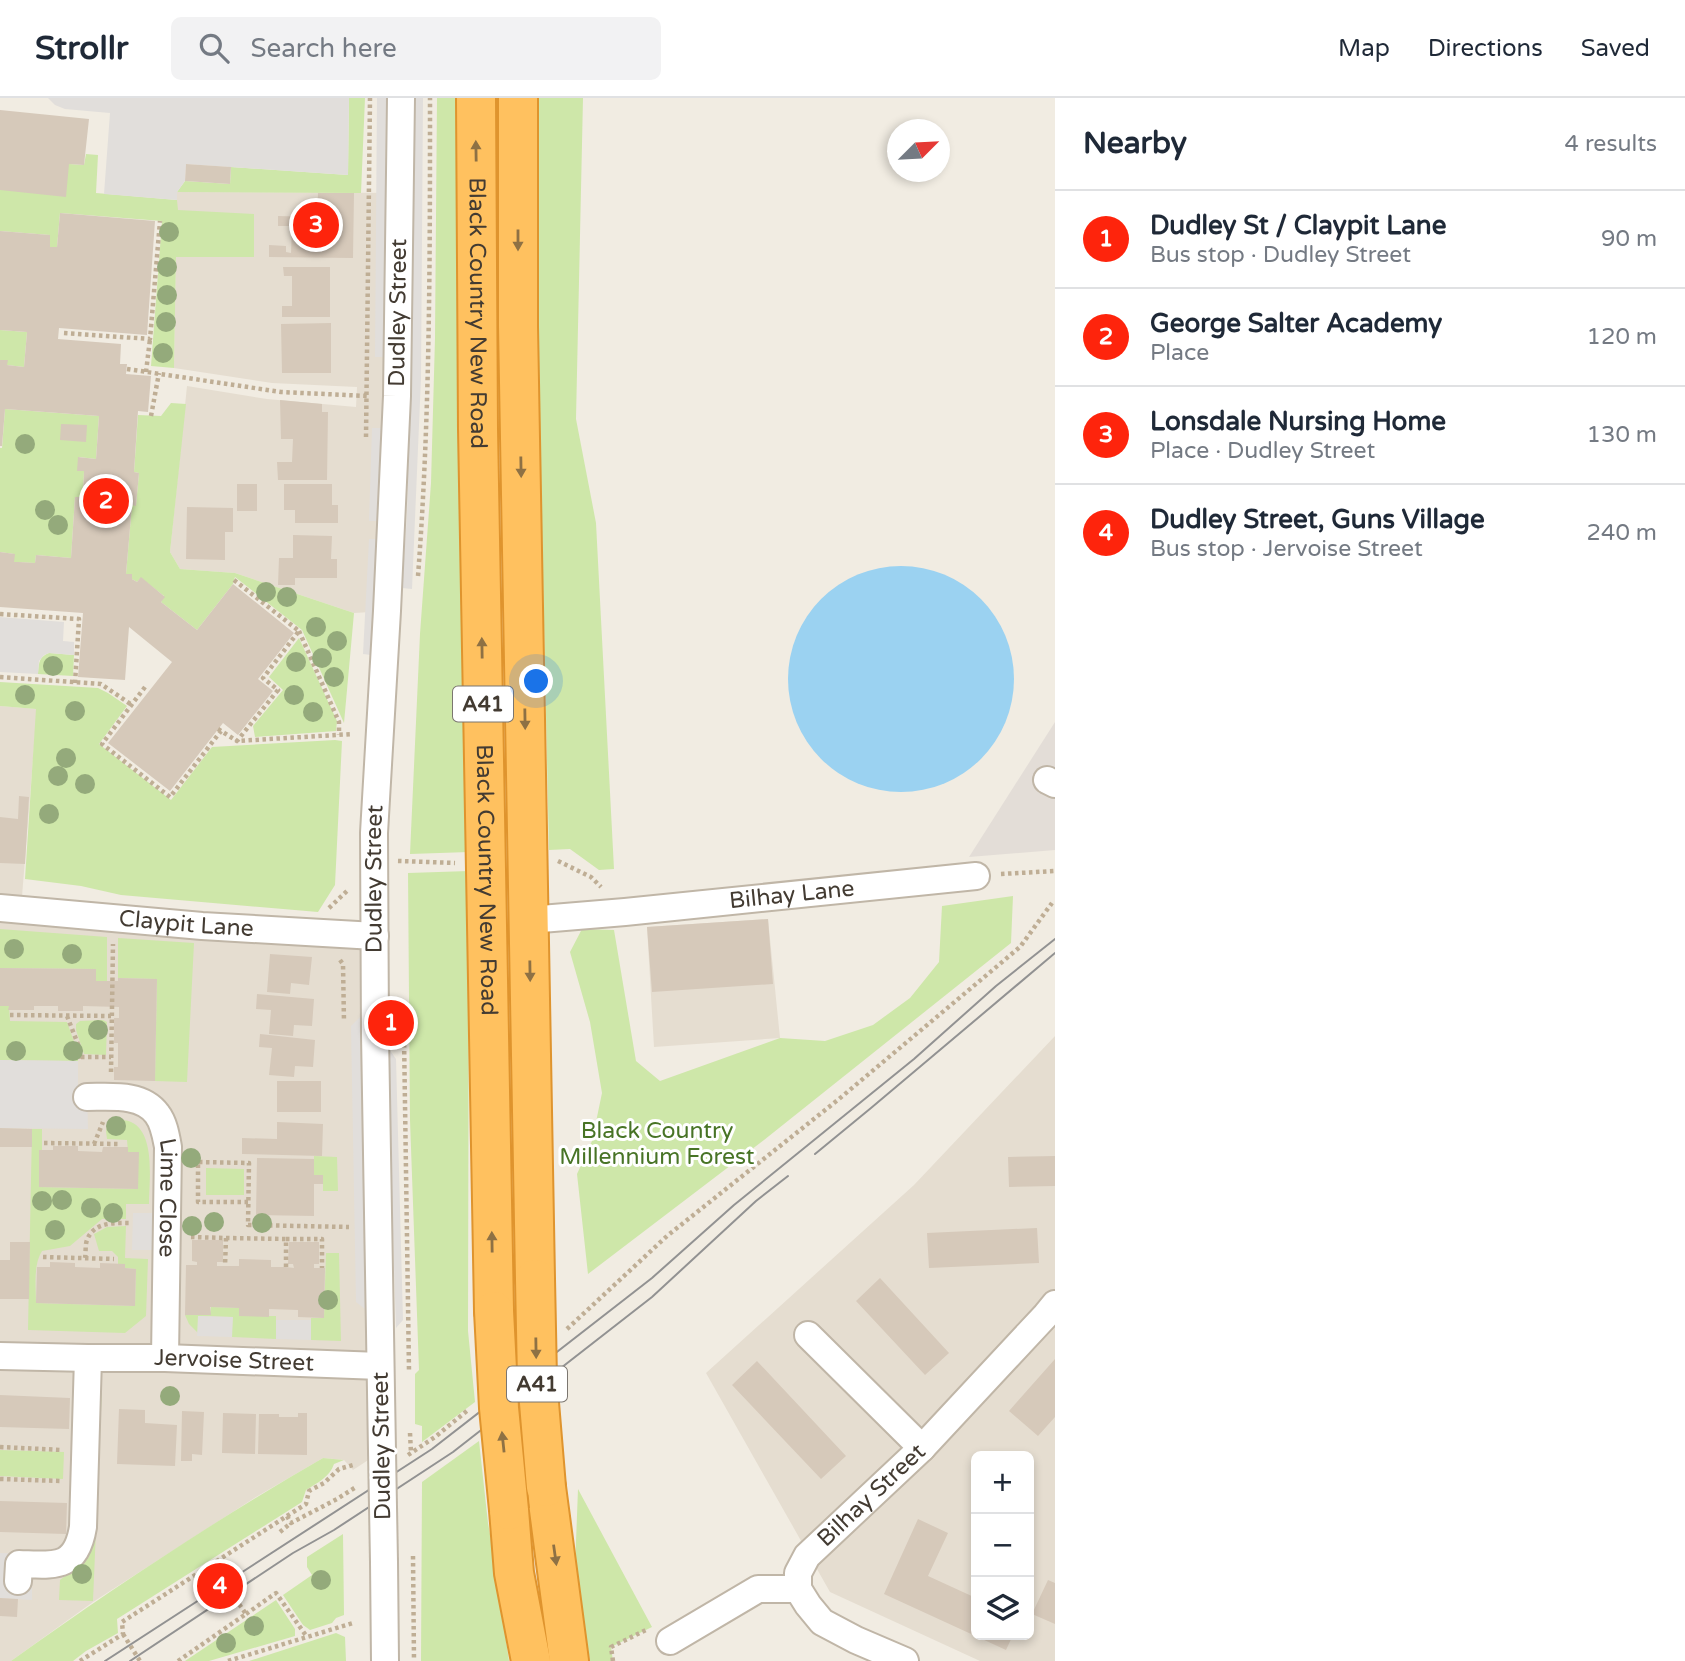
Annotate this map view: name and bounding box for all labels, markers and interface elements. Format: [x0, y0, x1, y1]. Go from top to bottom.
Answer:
search box [171, 17, 661, 80]
text: Strollr [35, 29, 129, 68]
icon: search [195, 29, 233, 67]
text: Search here [251, 33, 397, 64]
text: Map [1338, 34, 1390, 63]
text: Directions [1428, 34, 1543, 63]
text: Saved [1581, 34, 1650, 63]
north arrow [887, 119, 950, 182]
text: Nearby [1083, 125, 1187, 162]
text: 4 results [1564, 130, 1657, 158]
one-way arrow [470, 139, 482, 161]
street label: Black Country New Road [462, 177, 492, 449]
pin: 3 [293, 199, 339, 251]
text: Dudley St / Claypit Lane [1150, 210, 1446, 241]
text: 1 [1099, 225, 1113, 253]
text: 90 m [1601, 225, 1657, 253]
one-way arrow [512, 229, 524, 251]
street label: Dudley Street [383, 238, 413, 387]
text: Bus stop · Dudley Street [1150, 241, 1411, 269]
text: George Salter Academy [1150, 308, 1442, 339]
text: 2 [1099, 323, 1113, 351]
text: 120 m [1587, 323, 1657, 351]
text: Place [1150, 339, 1209, 367]
text: Lonsdale Nursing Home [1150, 406, 1446, 437]
text: 3 [1099, 421, 1113, 449]
text: 130 m [1587, 421, 1657, 449]
text: Place · Dudley Street [1150, 437, 1375, 465]
one-way arrow [515, 456, 527, 478]
pin: 2 [83, 475, 129, 527]
text: Dudley Street, Guns Village [1150, 504, 1485, 535]
text: 4 [1099, 519, 1113, 547]
text: 240 m [1587, 519, 1657, 547]
text: Bus stop · Jervoise Street [1150, 535, 1423, 563]
one-way arrow [476, 636, 488, 658]
your location [519, 664, 553, 698]
road number: A41 [453, 686, 513, 722]
one-way arrow [519, 708, 531, 730]
street label: Black Country New Road [470, 744, 503, 1016]
street label: Dudley Street [360, 804, 390, 953]
street label: Bilhay Lane [728, 875, 856, 915]
street label: Claypit Lane [118, 905, 254, 943]
one-way arrow [524, 960, 536, 982]
pin: 1 [368, 997, 414, 1049]
park label: Black Country Millennium Forest [559, 1117, 755, 1171]
street label: Lime Close [152, 1136, 183, 1258]
one-way arrow [487, 1231, 498, 1253]
one-way arrow [531, 1337, 542, 1359]
street label: Jervoise Street [154, 1344, 315, 1378]
road number: A41 [507, 1366, 567, 1402]
street label: Dudley Street [367, 1371, 397, 1520]
one-way arrow [497, 1431, 508, 1453]
street label: Bilhay Street [812, 1438, 932, 1553]
map controls [971, 1451, 1034, 1640]
button: + [971, 1451, 1034, 1514]
button: − [971, 1514, 1034, 1577]
one-way arrow [549, 1544, 560, 1566]
pin: 4 [197, 1560, 243, 1612]
button: layers [971, 1577, 1034, 1640]

